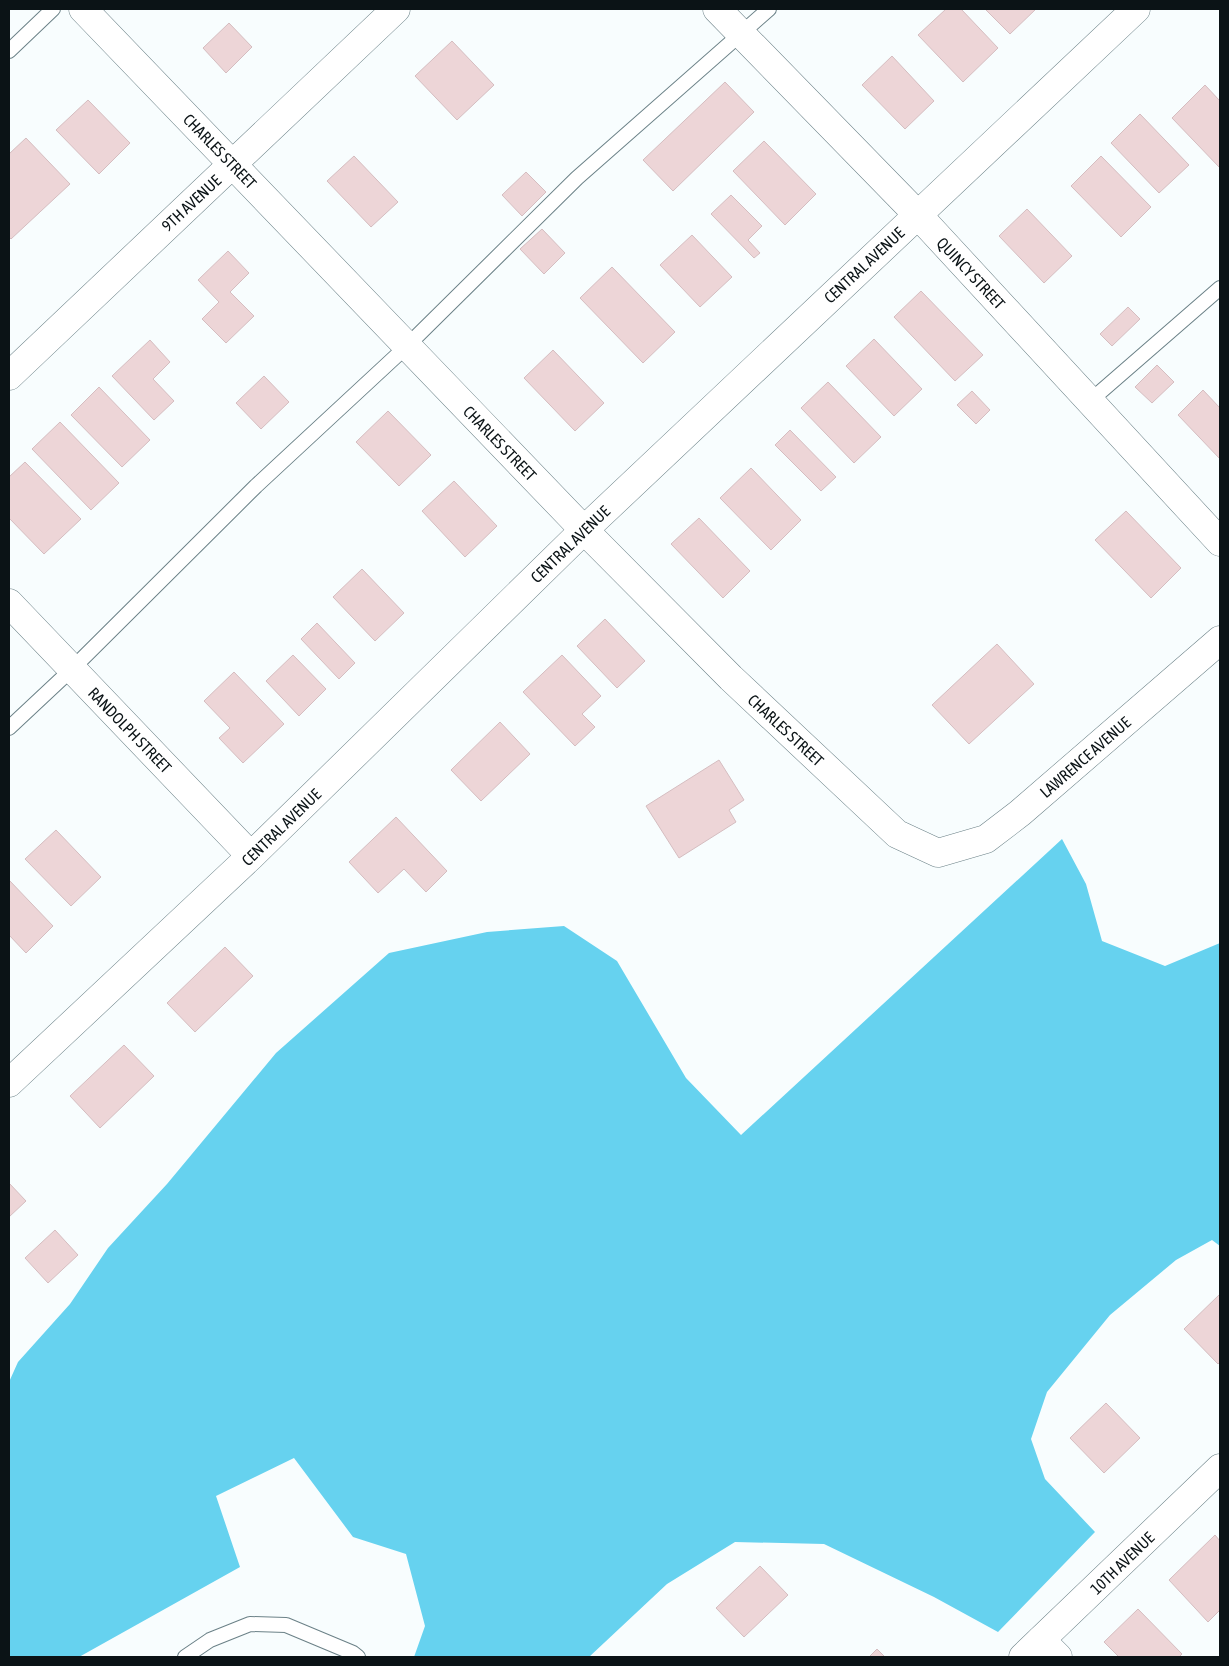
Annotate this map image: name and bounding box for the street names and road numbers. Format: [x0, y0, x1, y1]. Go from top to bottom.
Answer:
street label: CHARLES STREET [180, 110, 260, 192]
street label: 9TH AVENUE [158, 171, 224, 235]
street label: CENTRAL AVENUE [820, 223, 908, 307]
street label: QUINCY STREET [933, 234, 1009, 312]
street label: CHARLES STREET [460, 402, 540, 484]
street label: CENTRAL AVENUE [527, 502, 613, 586]
street label: RANDOLPH STREET [85, 684, 175, 776]
street label: CHARLES STREET [745, 690, 827, 770]
street label: LAWRENCE AVENUE [1036, 713, 1134, 801]
street label: CENTRAL AVENUE [238, 785, 324, 869]
street label: 10TH AVENUE [1086, 1528, 1158, 1598]

